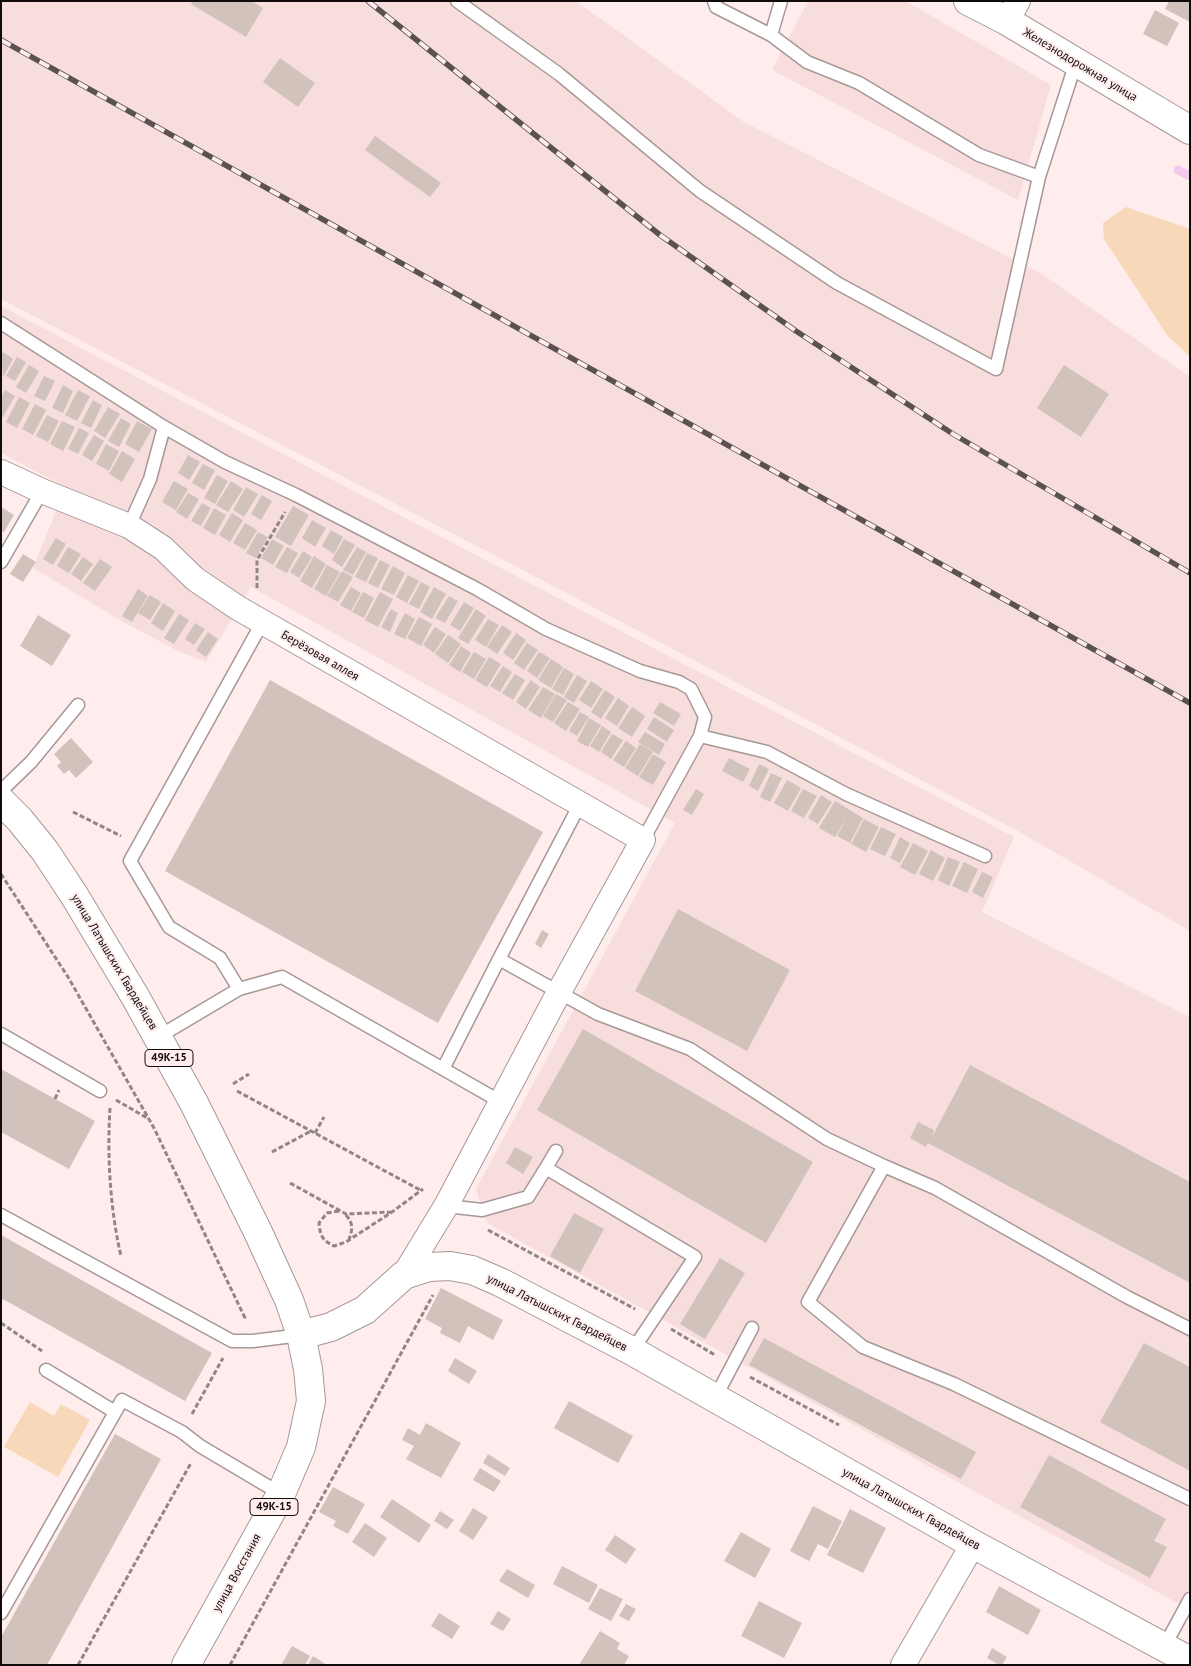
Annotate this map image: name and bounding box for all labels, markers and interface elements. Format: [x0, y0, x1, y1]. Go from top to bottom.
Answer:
street label: Железнодорожная улица [1020, 25, 1140, 105]
street label: Берёзовая аллея [278, 628, 362, 684]
street label: улица Латышских Гвардейцев [68, 891, 160, 1033]
road number: 49К-15 [145, 1050, 193, 1066]
street label: улица Латышских Гвардейцев [484, 1271, 630, 1355]
street label: улица Латышских Гвардейцев [839, 1465, 983, 1553]
road number: 49К-15 [250, 1498, 298, 1515]
street label: улица Восстания [210, 1531, 264, 1615]

